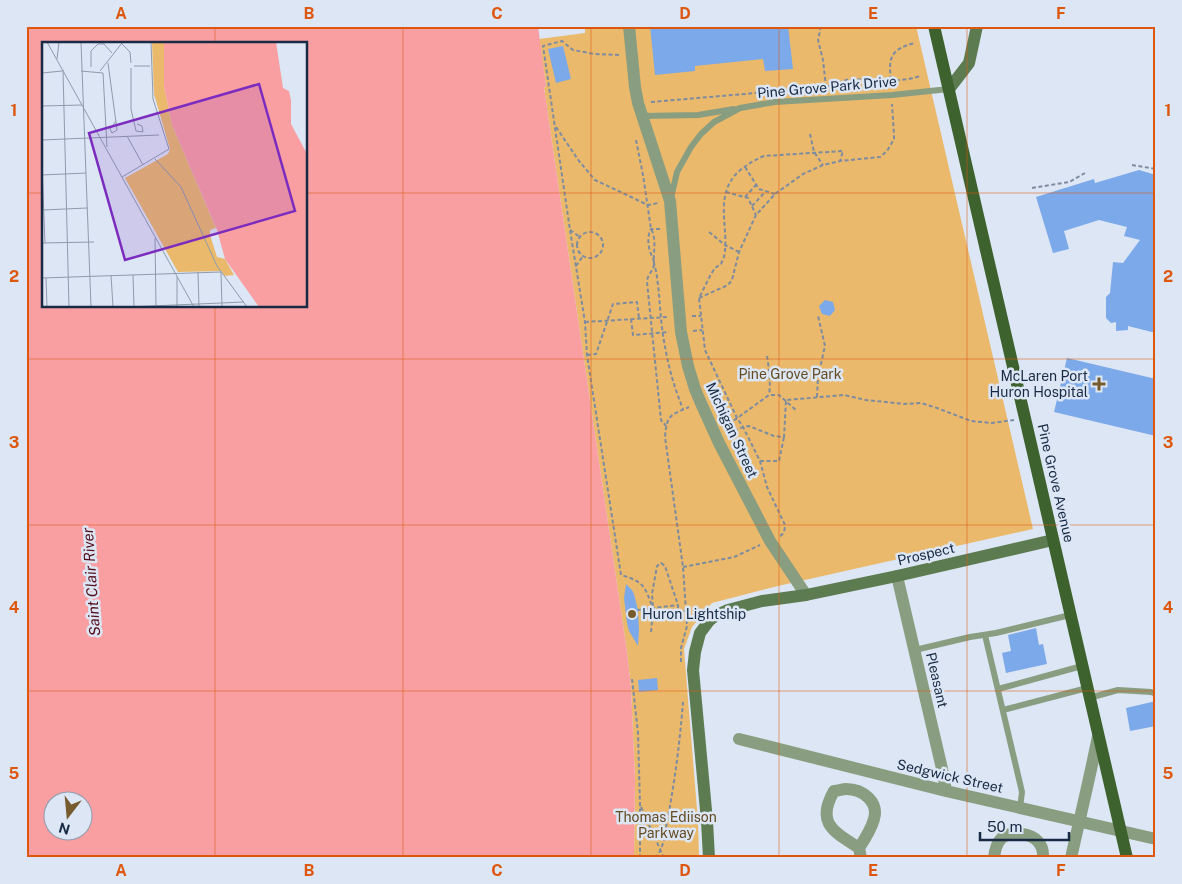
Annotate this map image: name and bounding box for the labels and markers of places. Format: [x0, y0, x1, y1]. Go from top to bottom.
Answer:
place label: McLaren Port Huron Hospital [990, 368, 1088, 400]
marker: McLaren Port Huron Hospital [1092, 377, 1106, 391]
place label: Huron Lightship [642, 606, 746, 622]
marker: Huron Lightship [626, 608, 638, 620]

